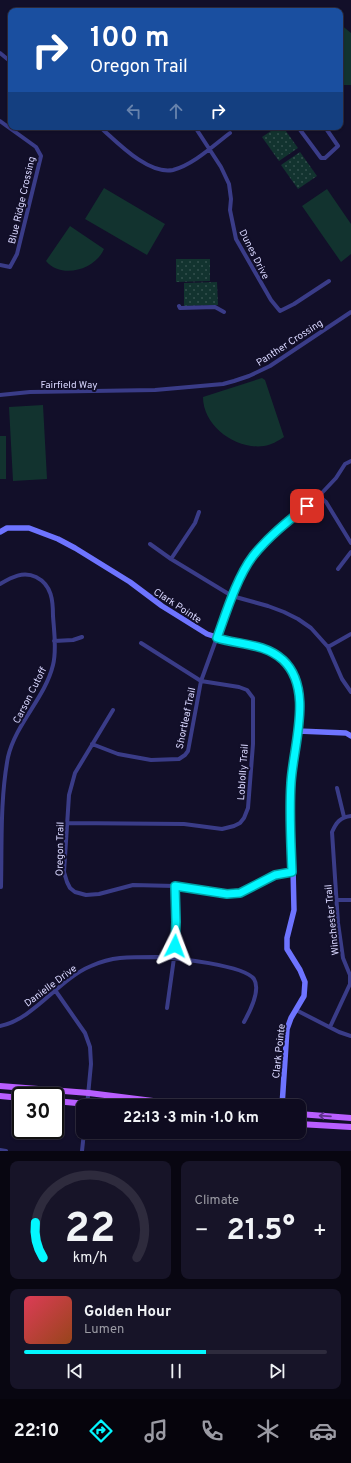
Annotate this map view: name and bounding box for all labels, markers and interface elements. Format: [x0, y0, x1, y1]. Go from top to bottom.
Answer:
text: 100 m [90, 21, 170, 57]
icon: right [24, 24, 76, 76]
text: Oregon Trail [90, 56, 188, 79]
icon: left [123, 100, 145, 122]
icon: ahead [165, 100, 187, 122]
icon: right [207, 100, 229, 122]
street label: Blue Ridge Crossing [6, 155, 39, 245]
street label: Dunes Drive [236, 228, 272, 282]
street label: Panther Crossing [254, 317, 326, 370]
street label: Fairfield Way [41, 379, 97, 392]
pin [290, 489, 324, 523]
icon: arrive [296, 495, 318, 517]
street label: Clark Pointe [151, 586, 204, 627]
street label: Carson Cutoff [11, 665, 50, 726]
street label: Shortleaf Trail [174, 686, 199, 750]
street label: Loblolly Trail [235, 743, 252, 801]
street label: Oregon Trail [54, 822, 67, 876]
street label: Winchester Trail [322, 884, 343, 956]
position arrow [154, 925, 196, 967]
street label: Danielle Drive [22, 962, 80, 1010]
street label: Clark Pointe [270, 1023, 289, 1079]
speed limit sign: 30 [12, 1087, 64, 1139]
text: 22:13 · 3 min · 1.0 km [123, 1109, 259, 1128]
one-way arrow [319, 1112, 332, 1119]
text: Climate [195, 1193, 239, 1209]
text: 22 [65, 1204, 116, 1257]
text: 21.5° [226, 1213, 295, 1250]
text: − [195, 1218, 209, 1245]
text: + [313, 1218, 327, 1245]
text: km/h [73, 1249, 108, 1267]
text: Golden Hour [84, 1303, 171, 1322]
text: Lumen [84, 1322, 124, 1338]
icon: previous [64, 1360, 86, 1382]
icon: pause [165, 1360, 187, 1382]
icon: next [266, 1360, 288, 1382]
icon: directions [87, 1417, 115, 1445]
icon: music [142, 1417, 170, 1445]
icon: phone [198, 1417, 226, 1445]
icon: climate [254, 1417, 282, 1445]
icon: car [309, 1417, 337, 1445]
text: 22:10 [14, 1420, 59, 1443]

